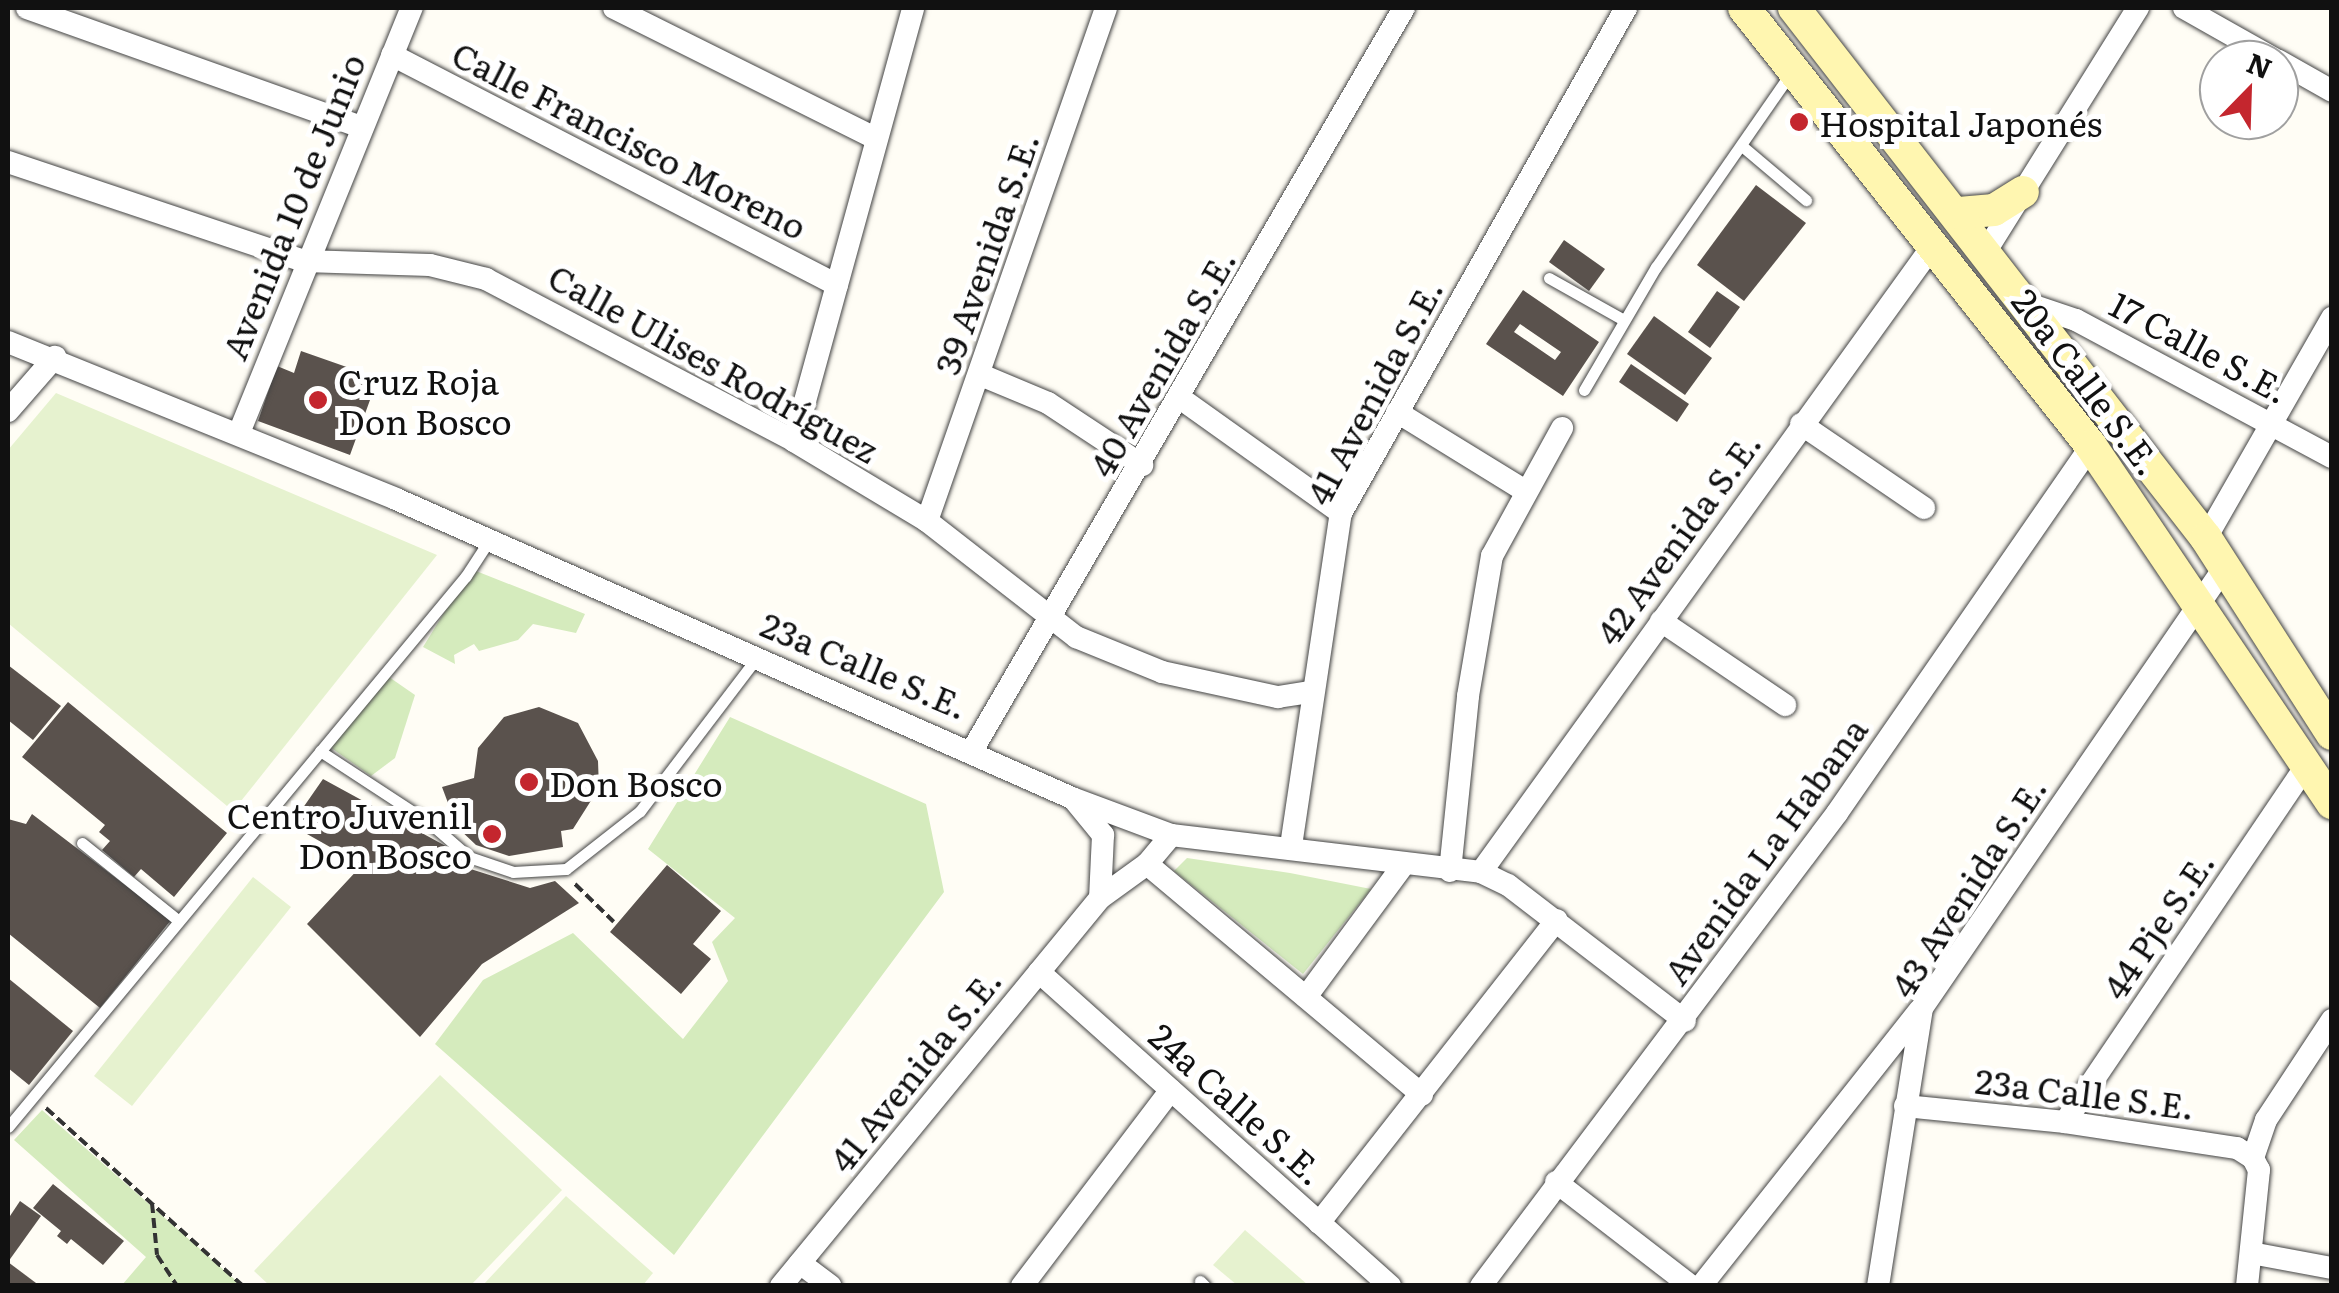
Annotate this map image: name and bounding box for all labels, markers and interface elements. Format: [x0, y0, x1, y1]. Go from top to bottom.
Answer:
street label: Calle Francisco Moreno [446, 31, 814, 247]
north arrow [2199, 40, 2299, 140]
text: N [2241, 40, 2279, 88]
street label: Avenida 10 de Junio [211, 47, 373, 365]
place label: Hospital Japonés [1819, 101, 2102, 143]
marker: Hospital Japonés [1788, 111, 1810, 133]
street label: 39 Avenida S.E. [924, 126, 1046, 380]
street label: 40 Avenida S.E. [1079, 241, 1243, 483]
street label: Calle Ulises Rodríguez [542, 254, 886, 470]
street label: 41 Avenida S.E. [1296, 271, 1450, 511]
street label: 20a Calle S.E. [2005, 280, 2171, 482]
street label: 17 Calle S.E. [2104, 282, 2296, 410]
place label: Cruz Roja Don Bosco [338, 359, 512, 441]
marker: Cruz Roja Don Bosco [307, 389, 329, 411]
street label: 42 Avenida S.E. [1586, 422, 1768, 652]
street label: 23a Calle S.E. [755, 602, 975, 726]
street label: Avenida La Habana [1653, 708, 1875, 992]
place label: Don Bosco [549, 761, 723, 803]
street label: 43 Avenida S.E. [1880, 768, 2054, 1004]
marker: Don Bosco [518, 771, 540, 793]
place label: Centro Juvenil Don Bosco [227, 793, 472, 875]
marker: Centro Juvenil Don Bosco [481, 823, 503, 845]
street label: 44 Pje S.E. [2092, 842, 2222, 1006]
street label: 41 Avenida S.E. [819, 959, 1009, 1179]
street label: 24a Calle S.E. [1142, 1014, 1334, 1192]
street label: 23a Calle S.E. [1973, 1058, 2197, 1126]

